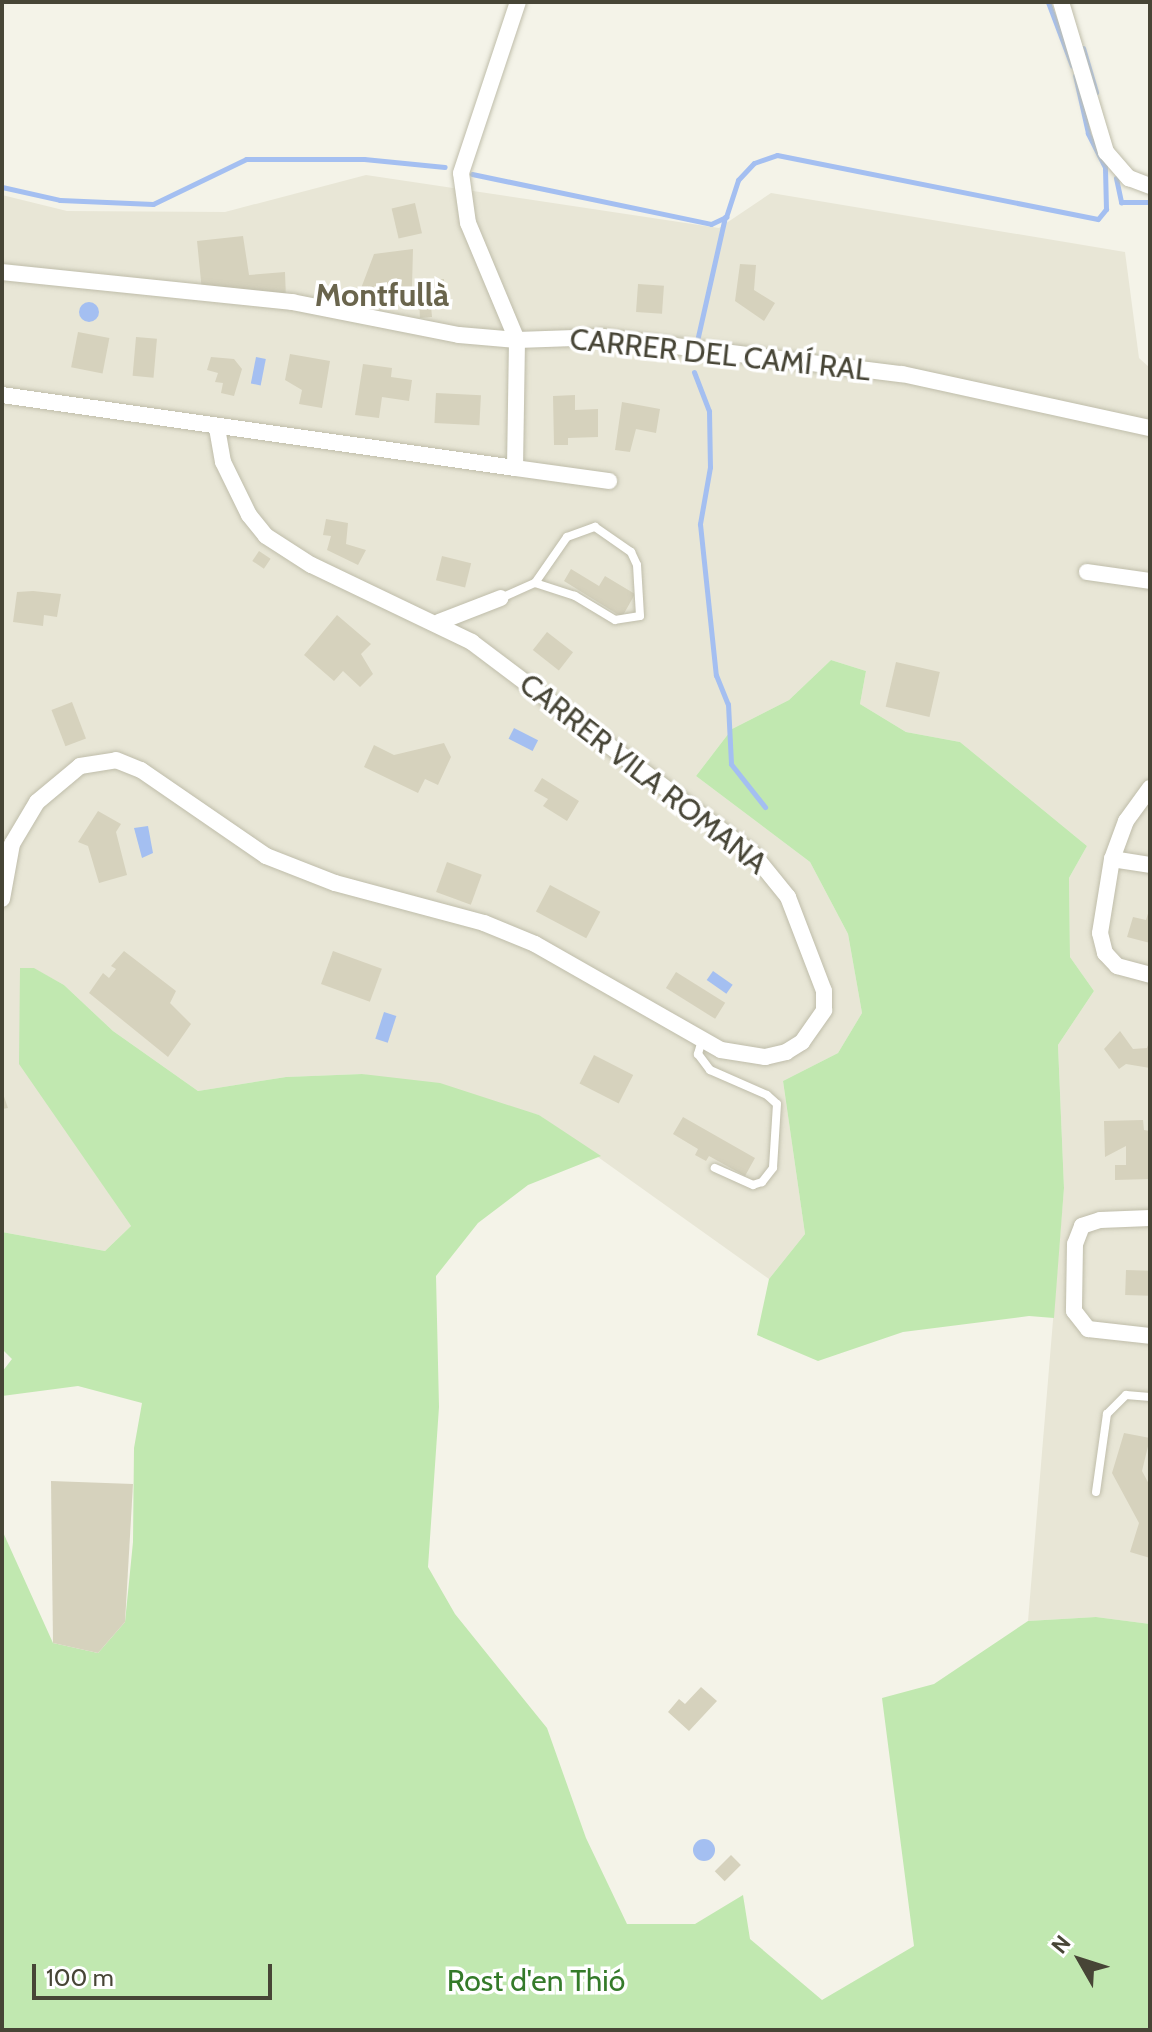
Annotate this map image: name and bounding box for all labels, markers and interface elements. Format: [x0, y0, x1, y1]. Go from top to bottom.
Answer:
district label: Montfullà [315, 276, 449, 314]
street label: CARRER DEL CAMÍ RAL [568, 321, 872, 389]
street label: CARRER VILA ROMANA [512, 666, 774, 882]
north arrow [1040, 1920, 1120, 2000]
text: N [1046, 1930, 1076, 1959]
scale bar [36, 1948, 276, 1998]
text: 100 m [46, 1963, 114, 1992]
park label: Rost d'en Thió [447, 1963, 625, 1999]

